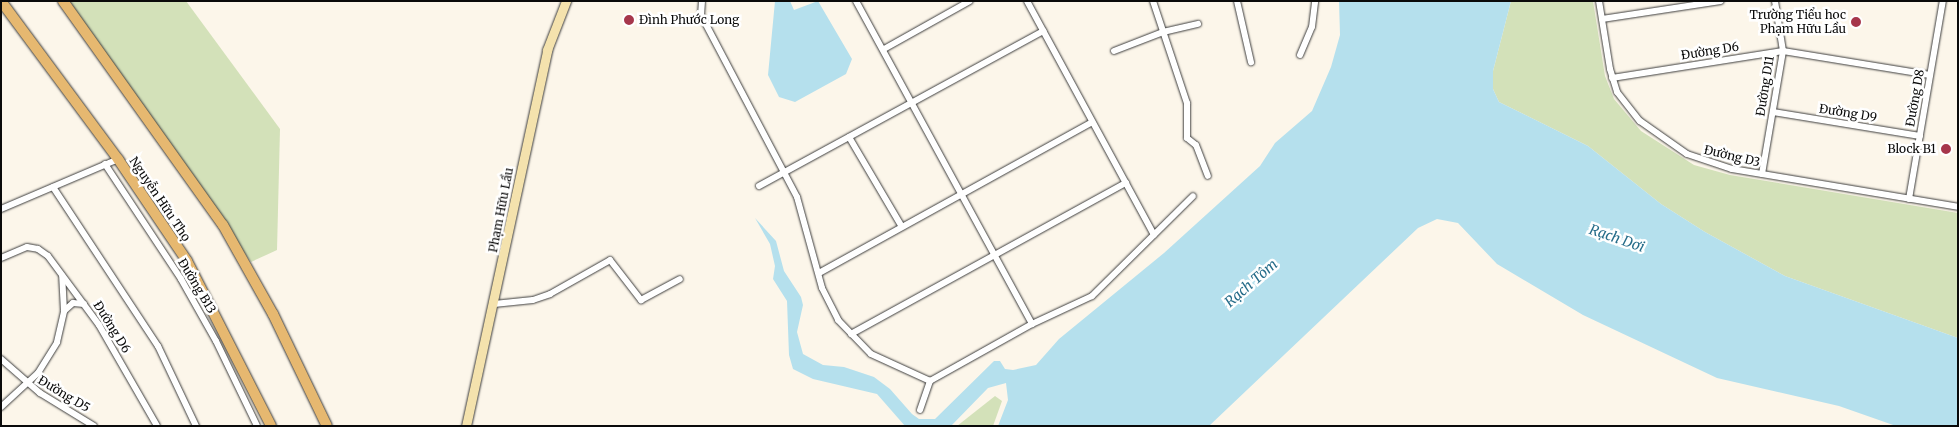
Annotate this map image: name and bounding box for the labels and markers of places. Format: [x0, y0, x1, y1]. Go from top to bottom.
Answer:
place label: Trường Tiểu học Phạm Hữu Lầu [1749, 8, 1846, 36]
place label: Đình Phước Long [639, 13, 739, 27]
marker: Đình Phước Long [623, 14, 635, 26]
marker: Trường Tiểu học Phạm Hữu Lầu [1850, 16, 1862, 28]
place label: Block B1 [1887, 142, 1936, 156]
marker: Block B1 [1940, 143, 1952, 155]

